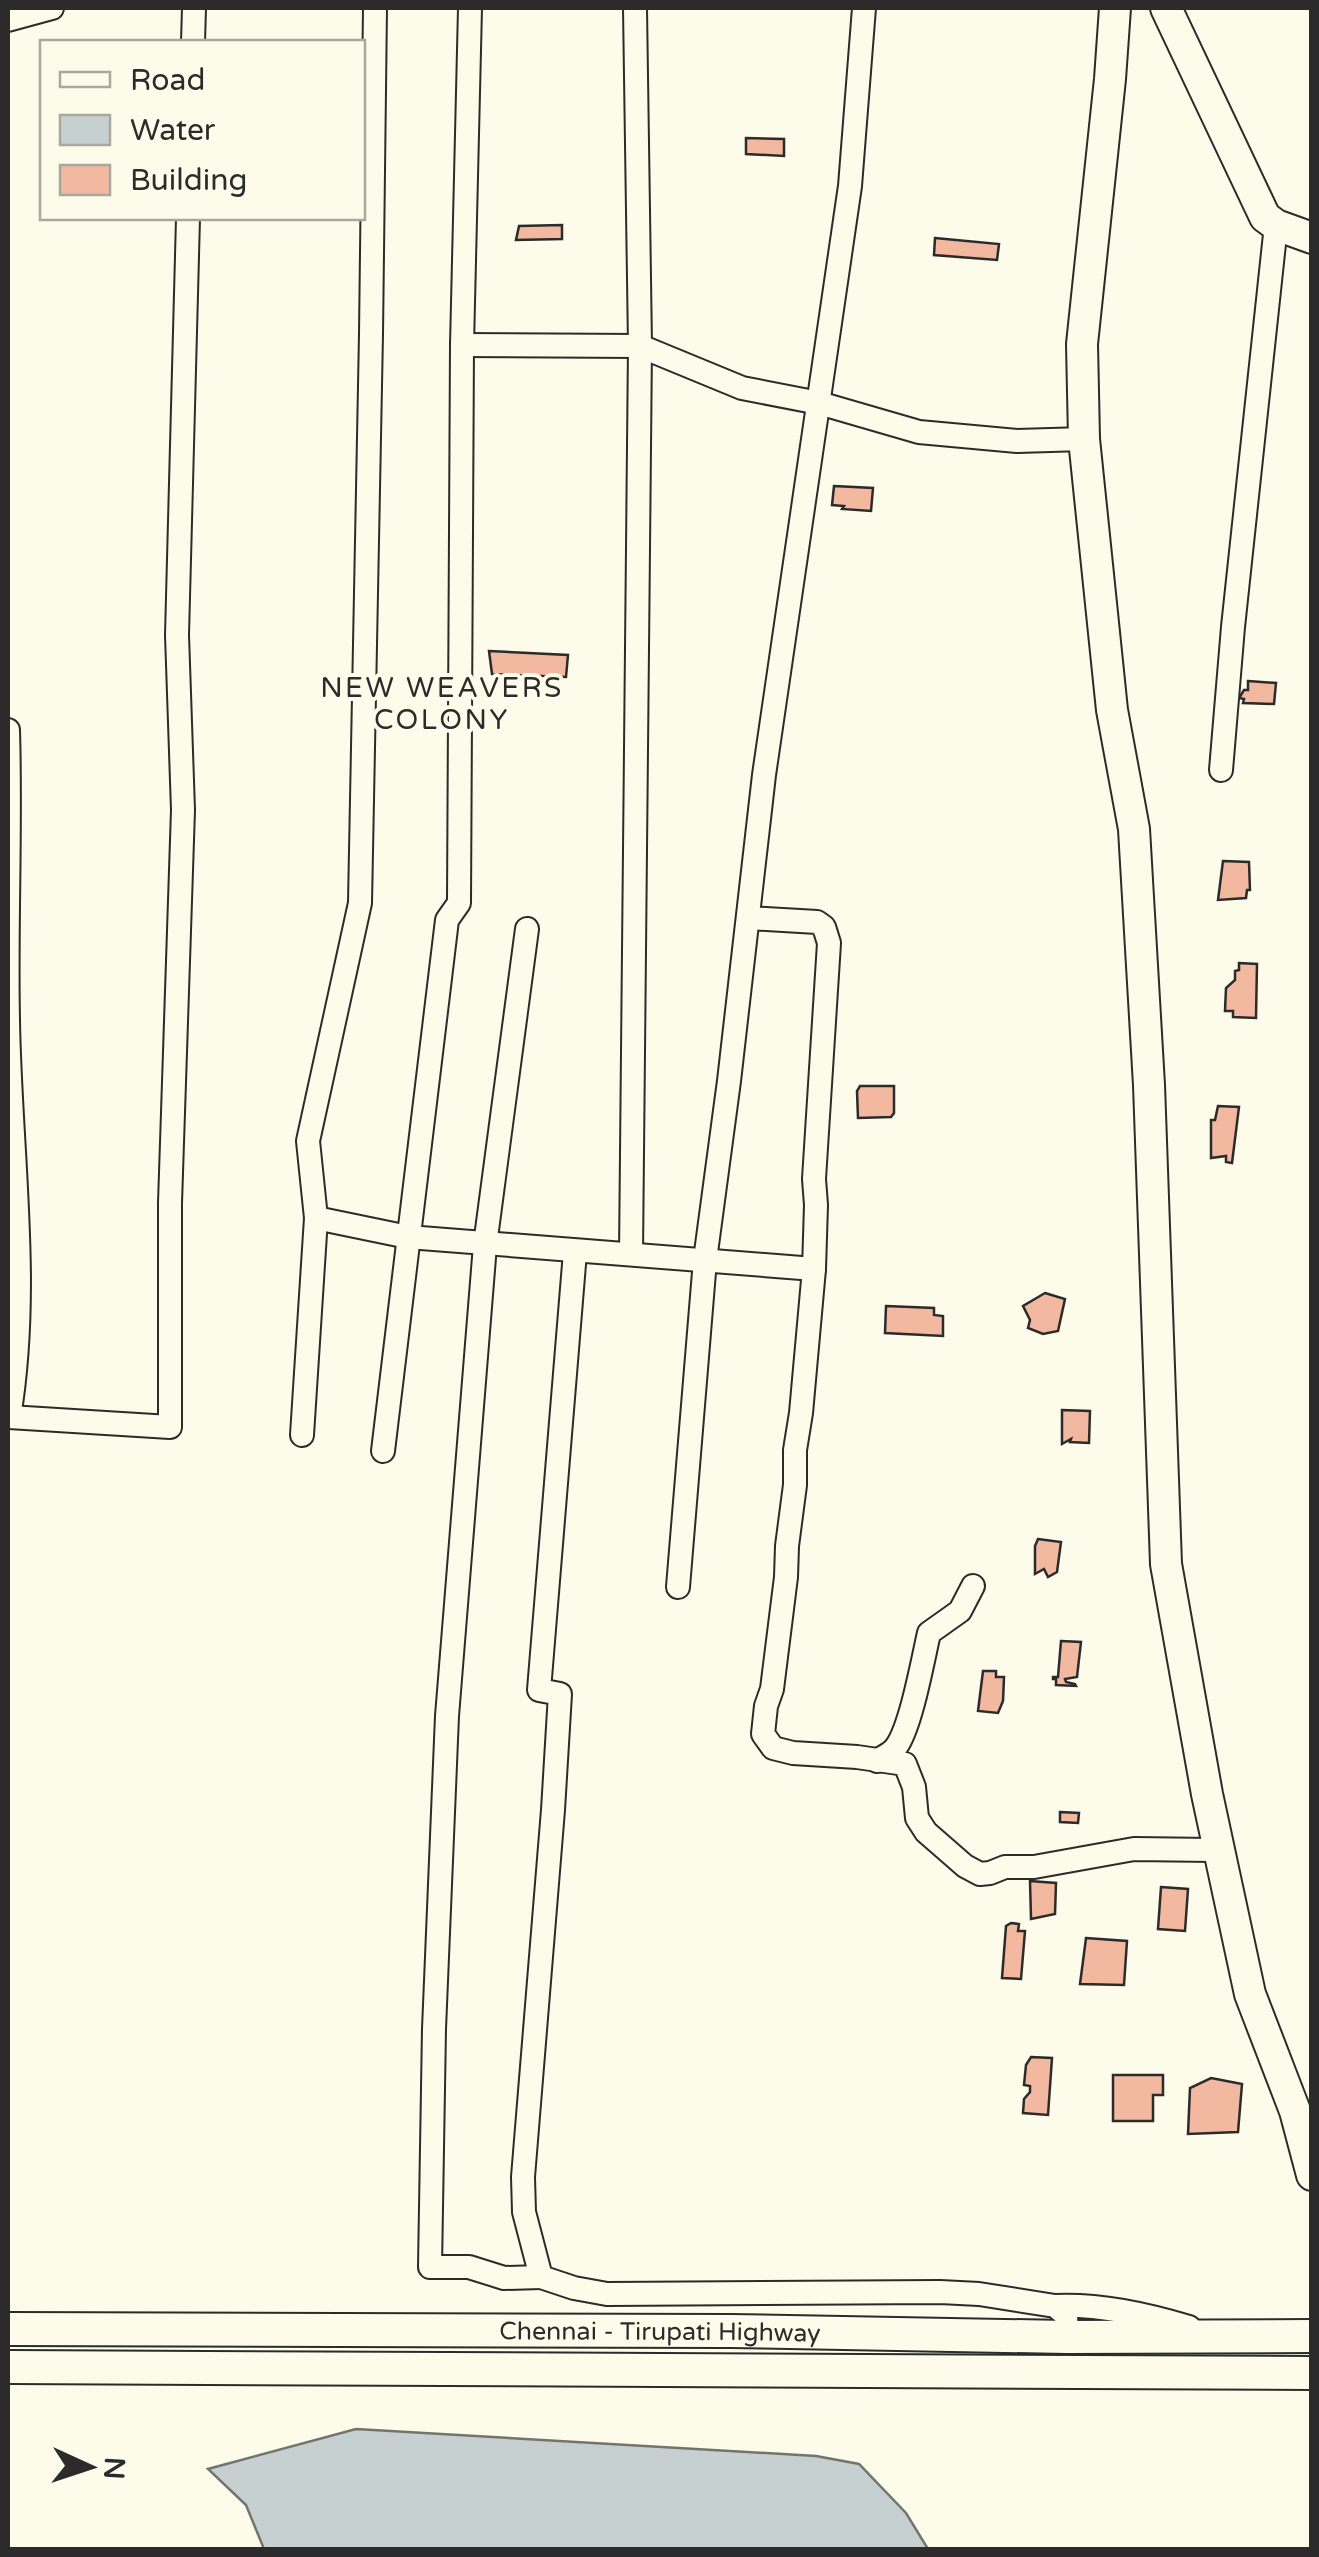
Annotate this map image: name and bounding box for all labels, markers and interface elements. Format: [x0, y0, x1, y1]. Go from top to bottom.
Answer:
legend [40, 40, 365, 220]
text: Road [130, 62, 205, 99]
text: Water [130, 112, 216, 149]
text: Building [130, 162, 247, 199]
district label: NEW WEAVERS COLONY [320, 671, 564, 737]
street label: Chennai - Tirupati Highway [499, 2316, 821, 2349]
north arrow [40, 2417, 140, 2517]
text: N [96, 2456, 132, 2480]

